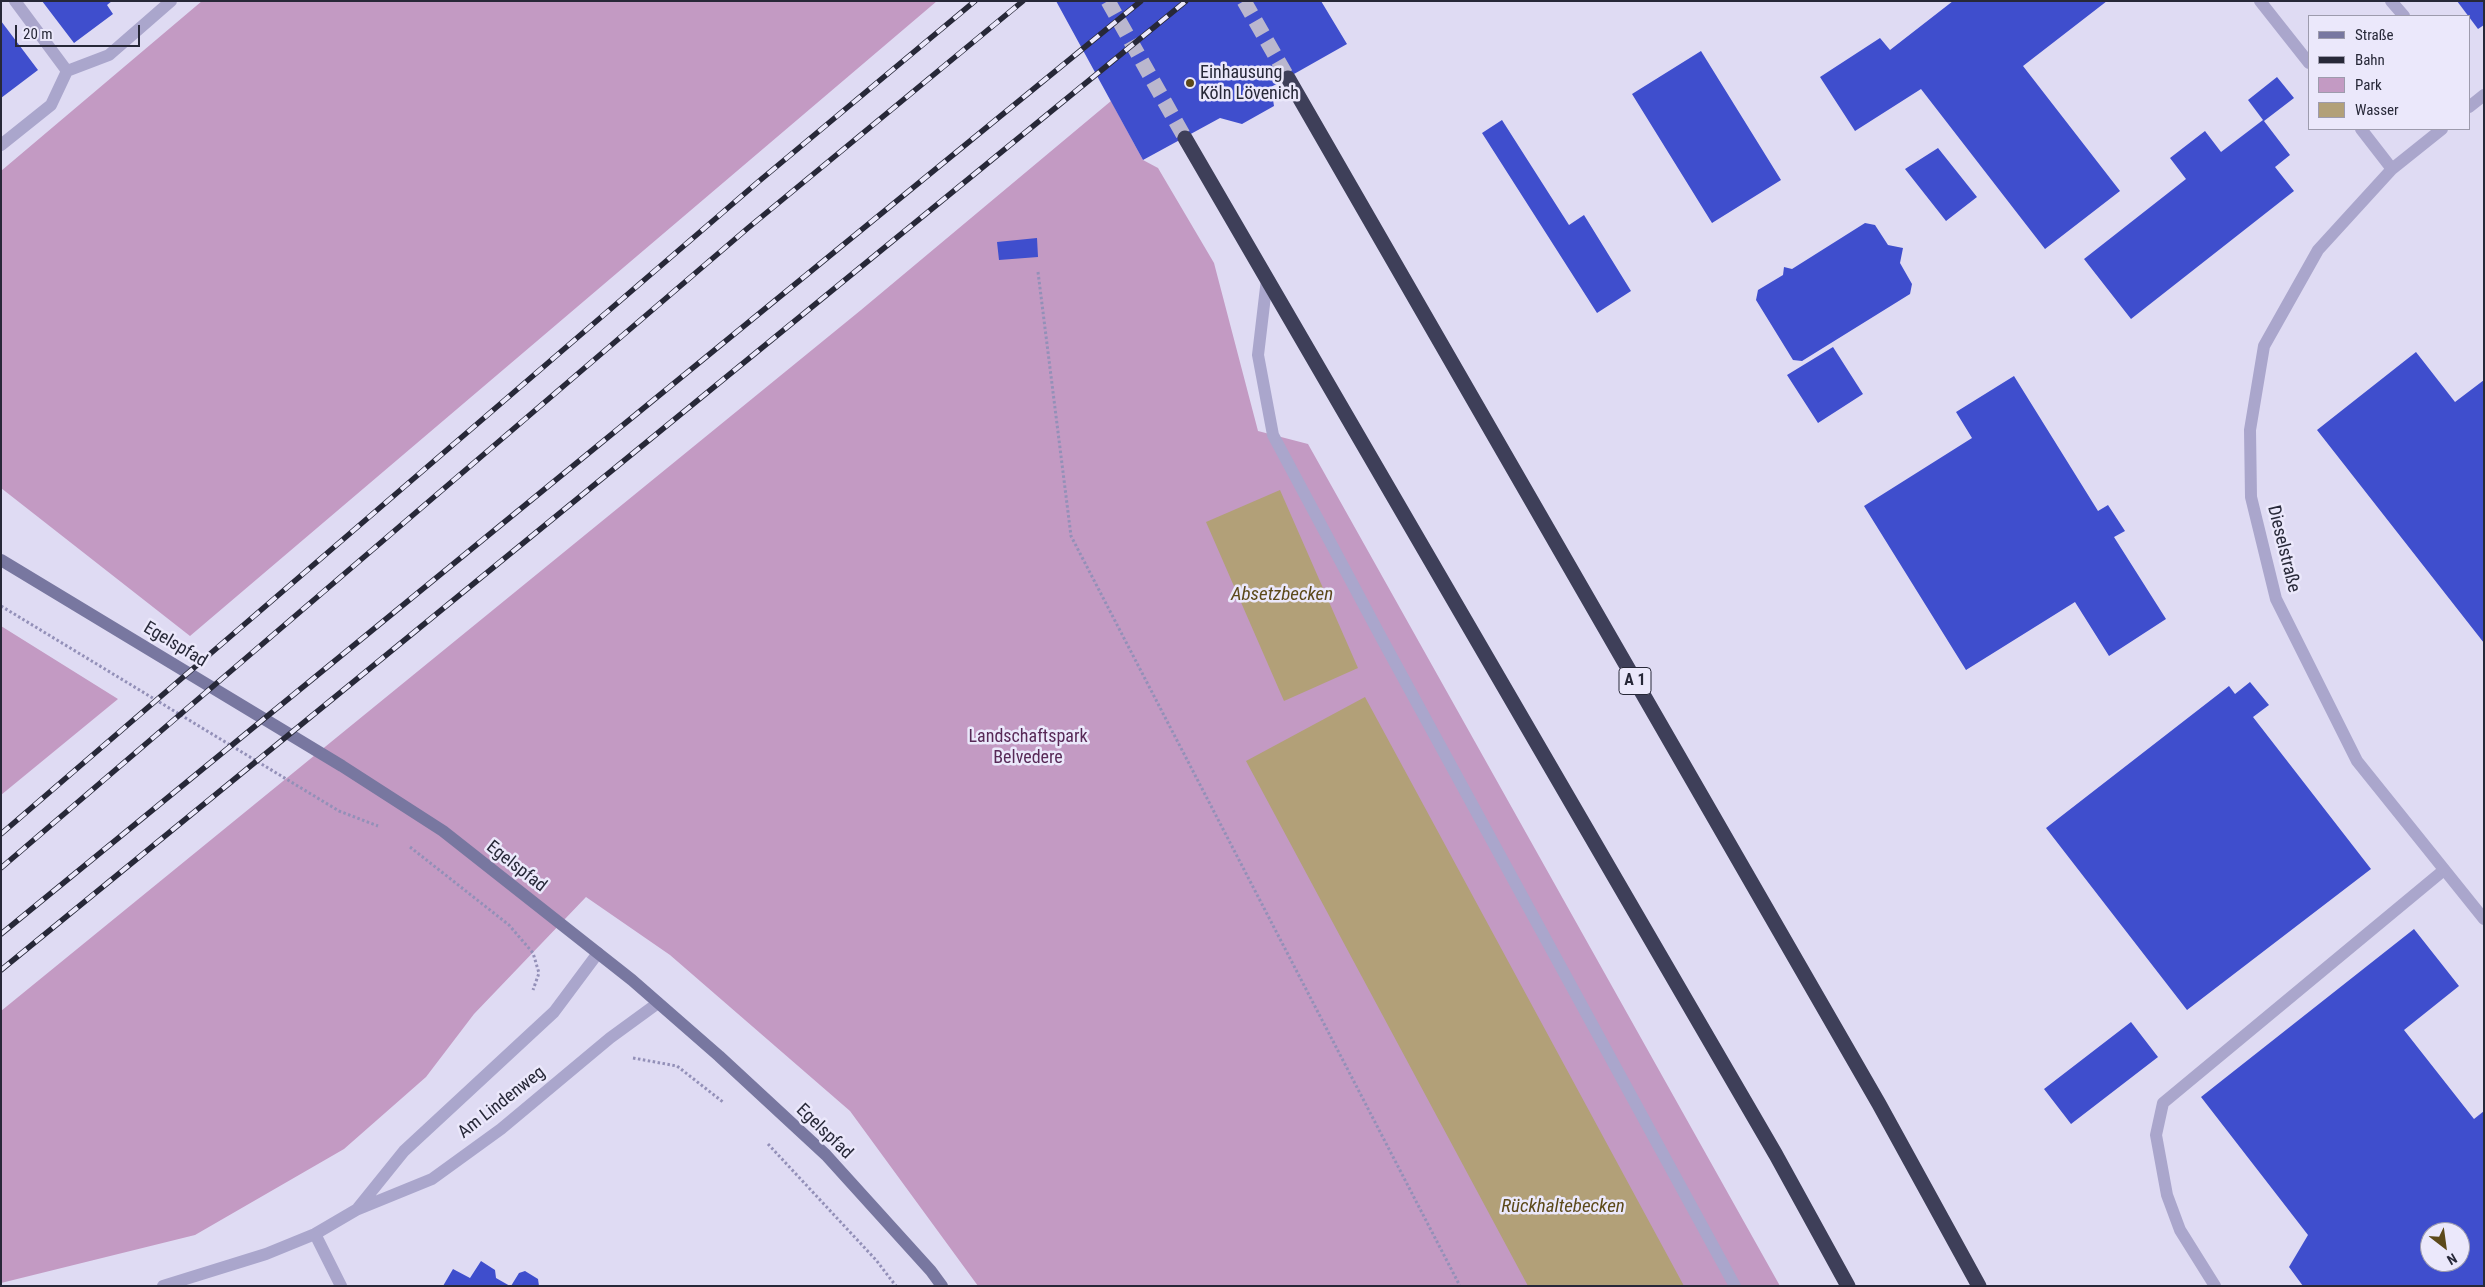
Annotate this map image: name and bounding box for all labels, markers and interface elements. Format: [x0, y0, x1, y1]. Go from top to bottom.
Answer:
scale bar [18, 15, 142, 47]
legend [2308, 15, 2470, 130]
text: 20 m [23, 25, 53, 43]
text: Straße [2355, 26, 2394, 44]
text: Bahn [2355, 51, 2385, 69]
place label: Einhausung Köln Lövenich [1200, 62, 1299, 104]
text: Park [2355, 76, 2382, 94]
marker: Einhausung Köln Lövenich [1184, 77, 1196, 89]
text: Wasser [2355, 101, 2399, 119]
street label: Dieselstraße [2262, 503, 2304, 595]
water label: Absetzbecken [1231, 584, 1333, 606]
street label: Egelspfad [139, 618, 211, 672]
road number: A 1 [1619, 668, 1651, 694]
park label: Landschaftspark Belvedere [969, 726, 1087, 769]
street label: Egelspfad [482, 837, 550, 897]
street label: Am Lindenweg [454, 1062, 550, 1144]
street label: Egelspfad [791, 1100, 857, 1164]
water label: Rückhaltebecken [1501, 1196, 1625, 1218]
north arrow [2420, 1222, 2470, 1272]
text: N [2444, 1250, 2460, 1268]

